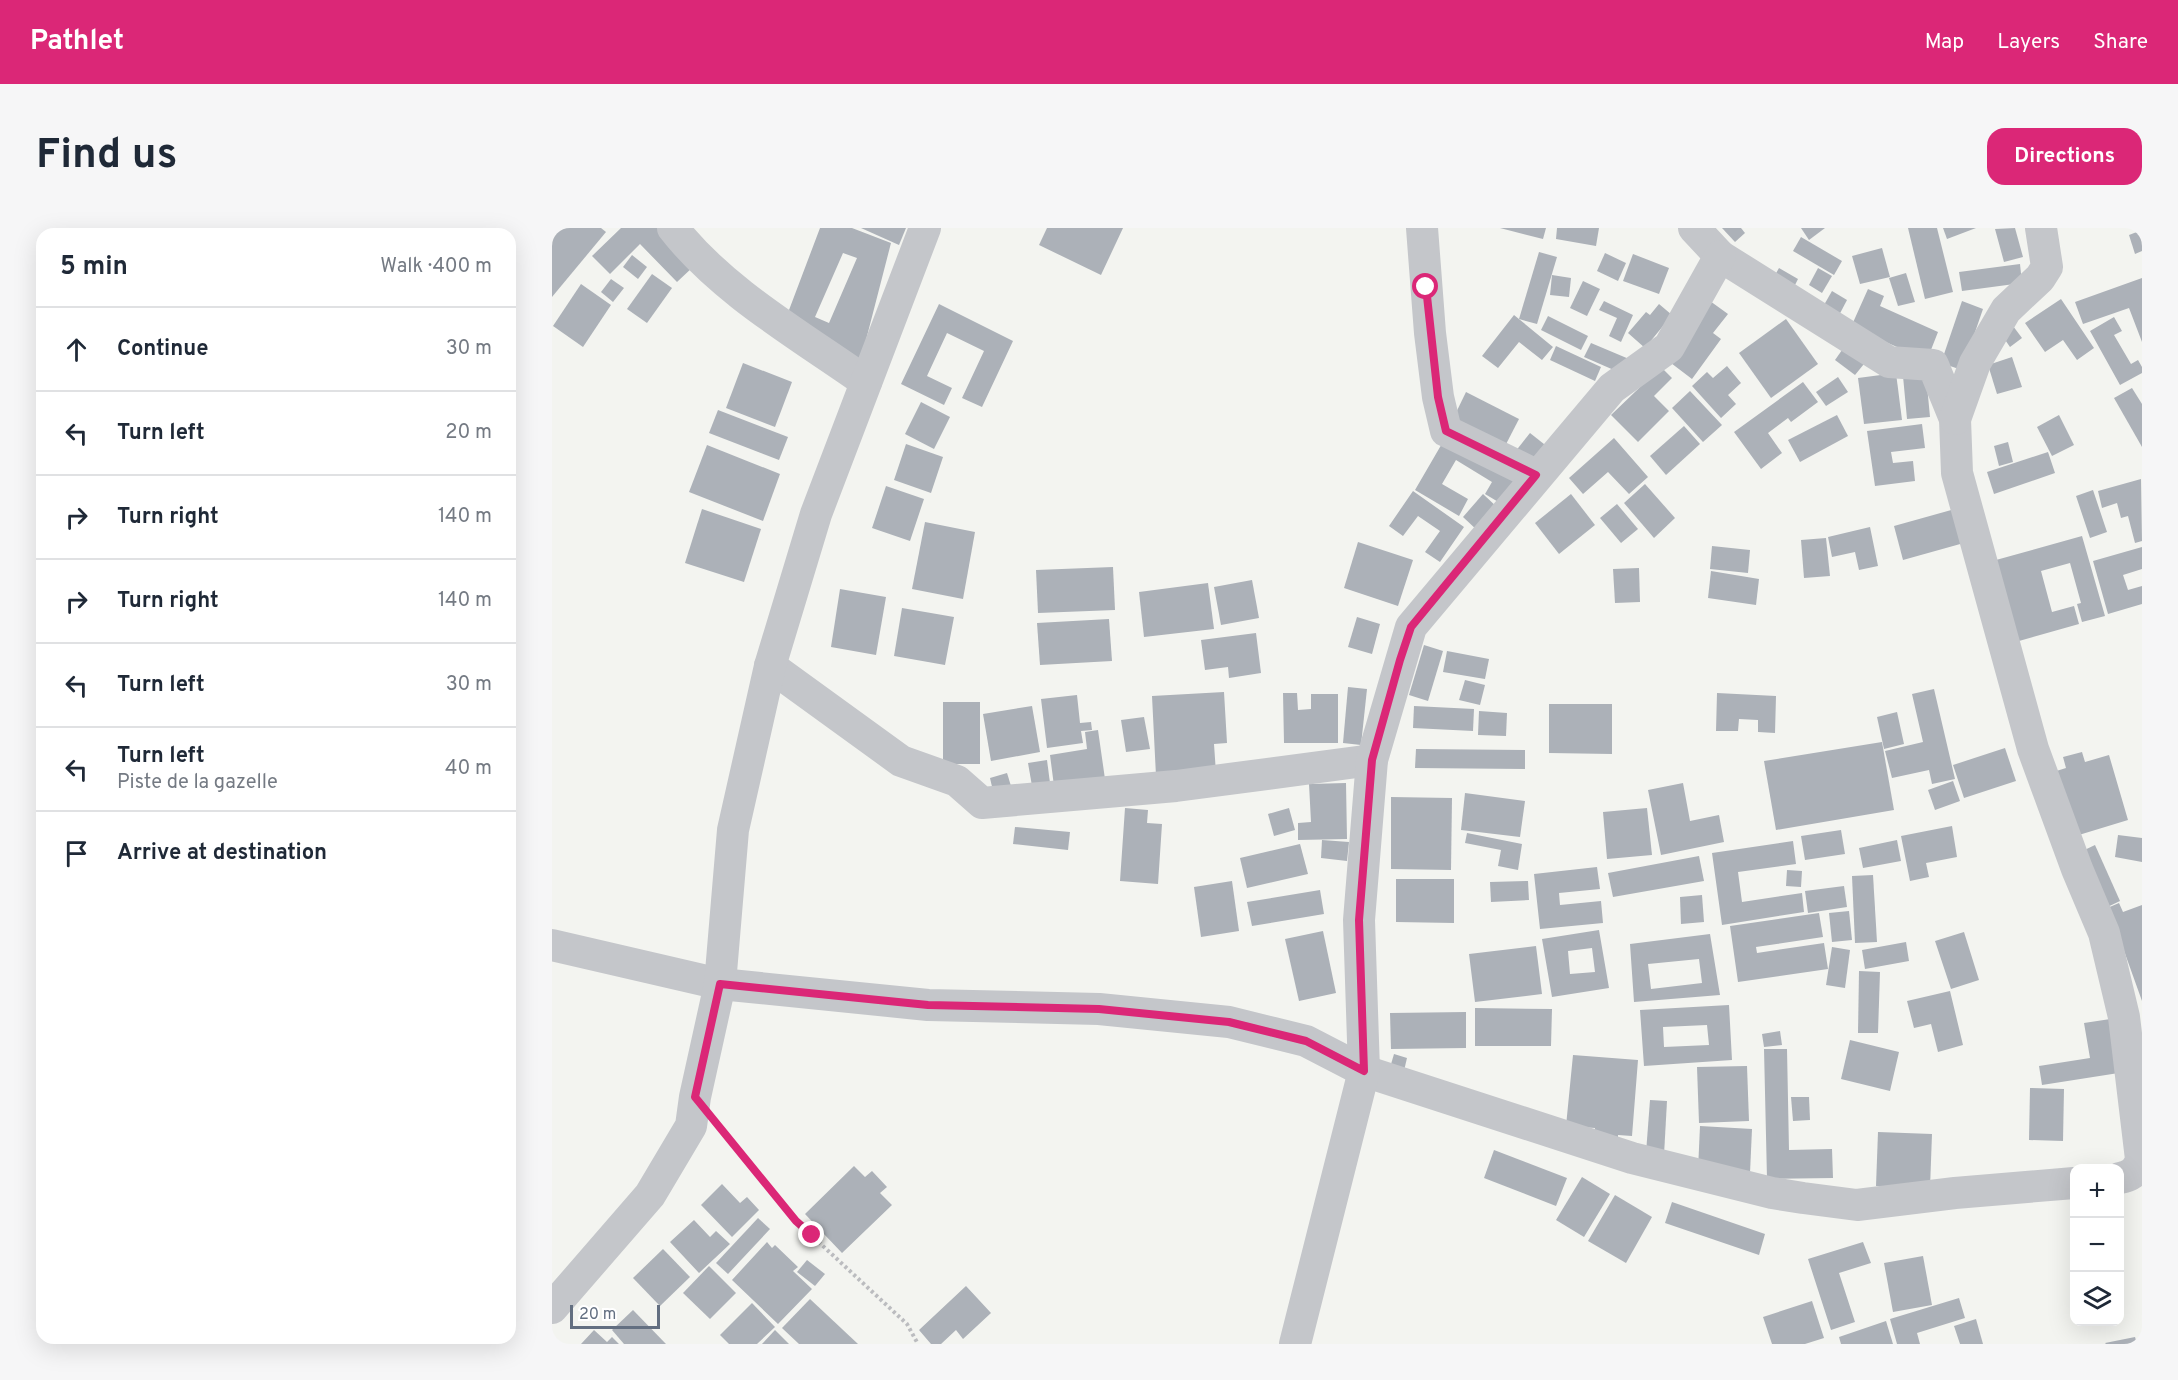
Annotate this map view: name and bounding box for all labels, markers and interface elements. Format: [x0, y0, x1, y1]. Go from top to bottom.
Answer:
text: Pathlet [30, 24, 124, 60]
text: Map [1925, 29, 1964, 56]
text: Layers [1997, 29, 2060, 56]
text: Share [2093, 29, 2148, 56]
button: Directions [1987, 128, 2142, 185]
text: Find us [36, 130, 177, 183]
text: 5 min [60, 251, 128, 284]
text: Walk · 400 m [380, 254, 492, 280]
route start [1412, 273, 1438, 299]
icon: ahead [60, 333, 93, 366]
text: Continue [117, 336, 208, 363]
text: 30 m [446, 336, 492, 362]
icon: left [60, 417, 93, 450]
text: Turn left [117, 420, 205, 447]
text: 20 m [445, 420, 492, 446]
icon: right [60, 501, 93, 534]
text: Turn right [117, 504, 219, 531]
text: 140 m [438, 504, 492, 530]
icon: right [60, 585, 93, 618]
text: Turn right [117, 588, 219, 615]
text: 140 m [438, 588, 492, 614]
icon: left [60, 669, 93, 702]
text: Turn left [117, 672, 205, 699]
text: 30 m [446, 672, 492, 698]
text: Turn left [117, 743, 205, 770]
icon: left [60, 753, 93, 786]
text: 40 m [445, 756, 492, 782]
text: Piste de la gazelle [117, 770, 278, 796]
icon: arrive [60, 837, 93, 870]
text: Arrive at destination [117, 840, 327, 867]
map controls [2070, 1164, 2124, 1326]
button: + [2070, 1164, 2124, 1218]
button: − [2070, 1218, 2124, 1272]
route end [798, 1221, 824, 1247]
button: layers [2070, 1272, 2124, 1326]
scale bar [570, 1302, 660, 1330]
text: 20 m [579, 1305, 616, 1325]

